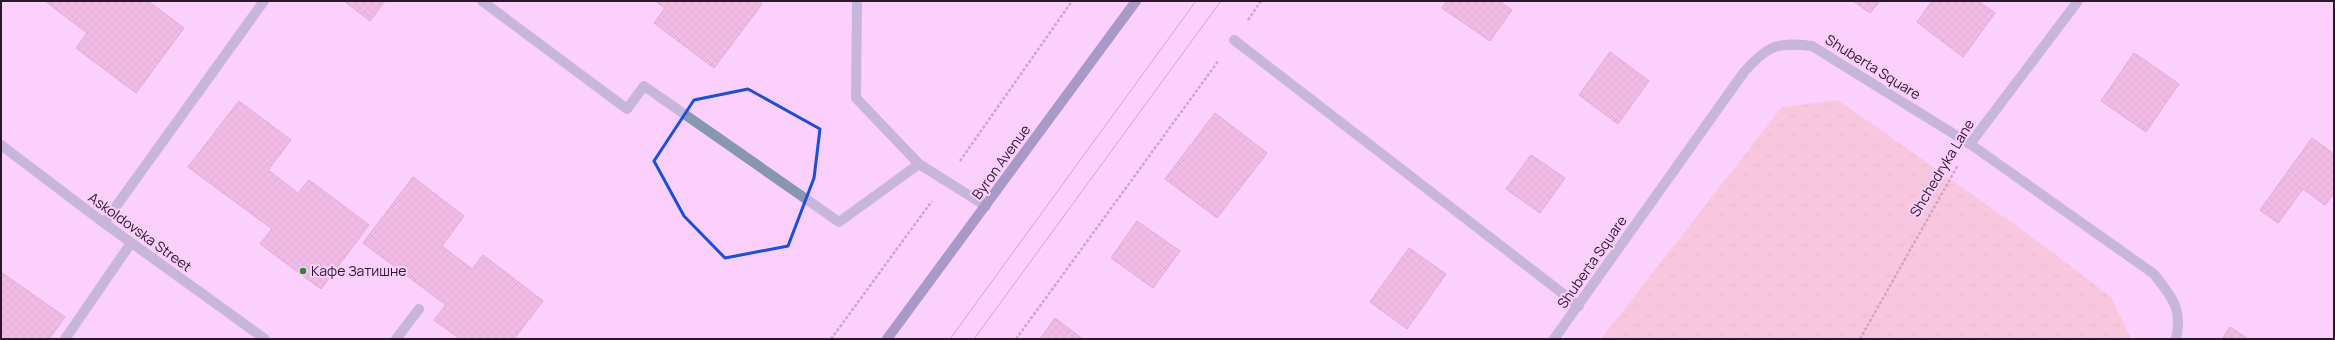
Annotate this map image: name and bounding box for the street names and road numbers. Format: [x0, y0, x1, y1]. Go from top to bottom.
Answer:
street label: Shuberta Square [1822, 30, 1925, 104]
street label: Shchedryka Lane [1905, 115, 1978, 220]
street label: Byron Avenue [967, 120, 1034, 203]
street label: Askoldovska Street [85, 188, 196, 276]
street label: Shuberta Square [1553, 212, 1631, 312]

